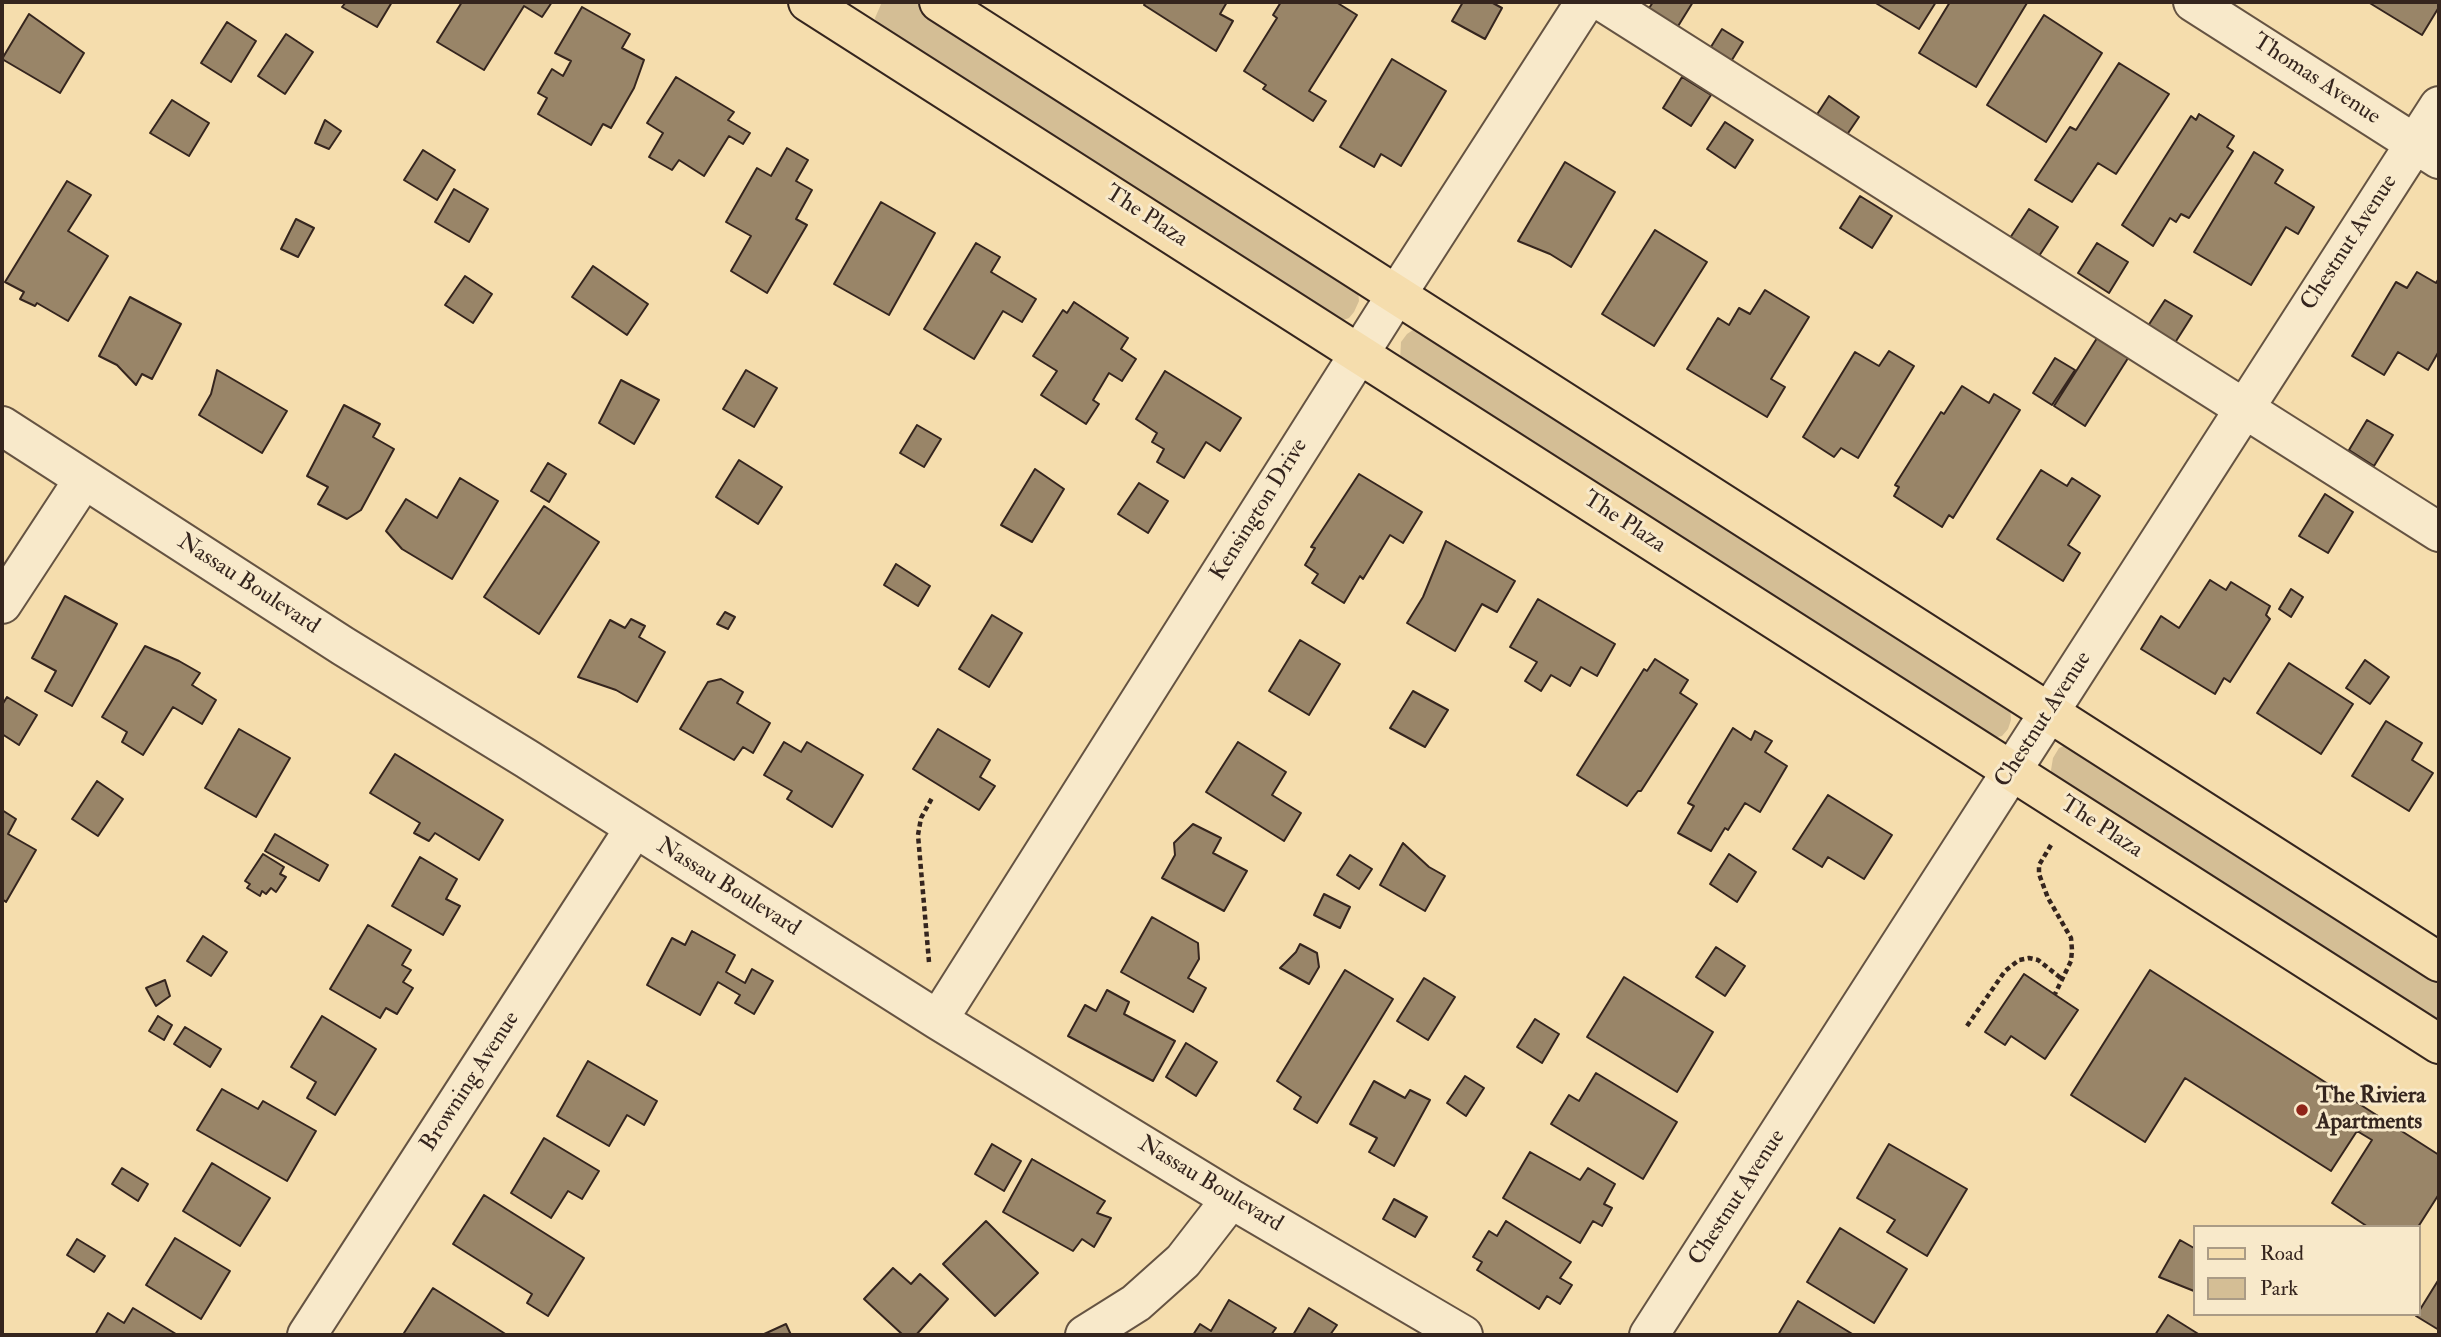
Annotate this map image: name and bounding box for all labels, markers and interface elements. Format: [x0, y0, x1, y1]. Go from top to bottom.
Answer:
street label: Thomas Avenue [2247, 28, 2385, 132]
street label: Chestnut Avenue [2296, 170, 2404, 316]
street label: The Plaza [1099, 180, 1193, 254]
street label: Kensington Drive [1205, 434, 1315, 586]
street label: The Plaza [1577, 486, 1671, 560]
street label: Nassau Boulevard [172, 529, 324, 641]
street label: Chestnut Avenue [1990, 647, 2098, 793]
street label: The Plaza [2054, 791, 2148, 865]
street label: Nassau Boulevard [651, 833, 805, 943]
street label: Browning Avenue [416, 1007, 526, 1157]
place label: The Riviera Apartments [2316, 1083, 2426, 1137]
marker: The Riviera Apartments [2294, 1102, 2310, 1118]
street label: Chestnut Avenue [1684, 1125, 1792, 1271]
street label: Nassau Boulevard [1133, 1131, 1287, 1239]
legend [2192, 1225, 2420, 1316]
text: Road [2260, 1240, 2304, 1267]
text: Park [2260, 1275, 2298, 1302]

